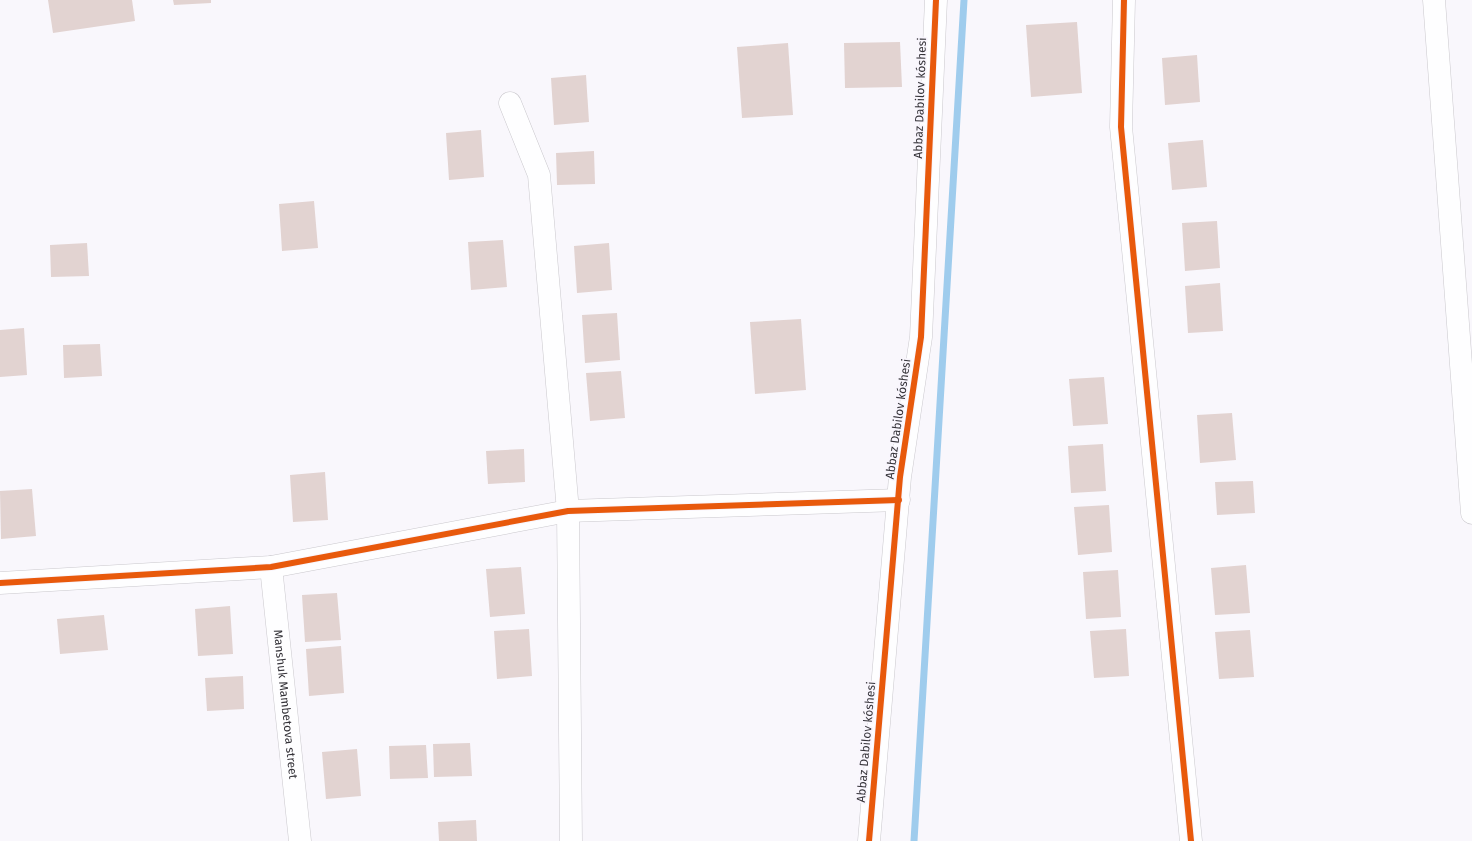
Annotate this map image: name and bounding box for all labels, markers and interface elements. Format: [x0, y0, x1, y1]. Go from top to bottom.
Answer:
street label: Abbaz Dabilov kóshesi [911, 37, 929, 159]
street label: Abbaz Dabilov kóshesi [883, 358, 913, 480]
street label: Manshuk Mambetova street [271, 629, 300, 780]
street label: Abbaz Dabilov kóshesi [854, 681, 878, 803]

